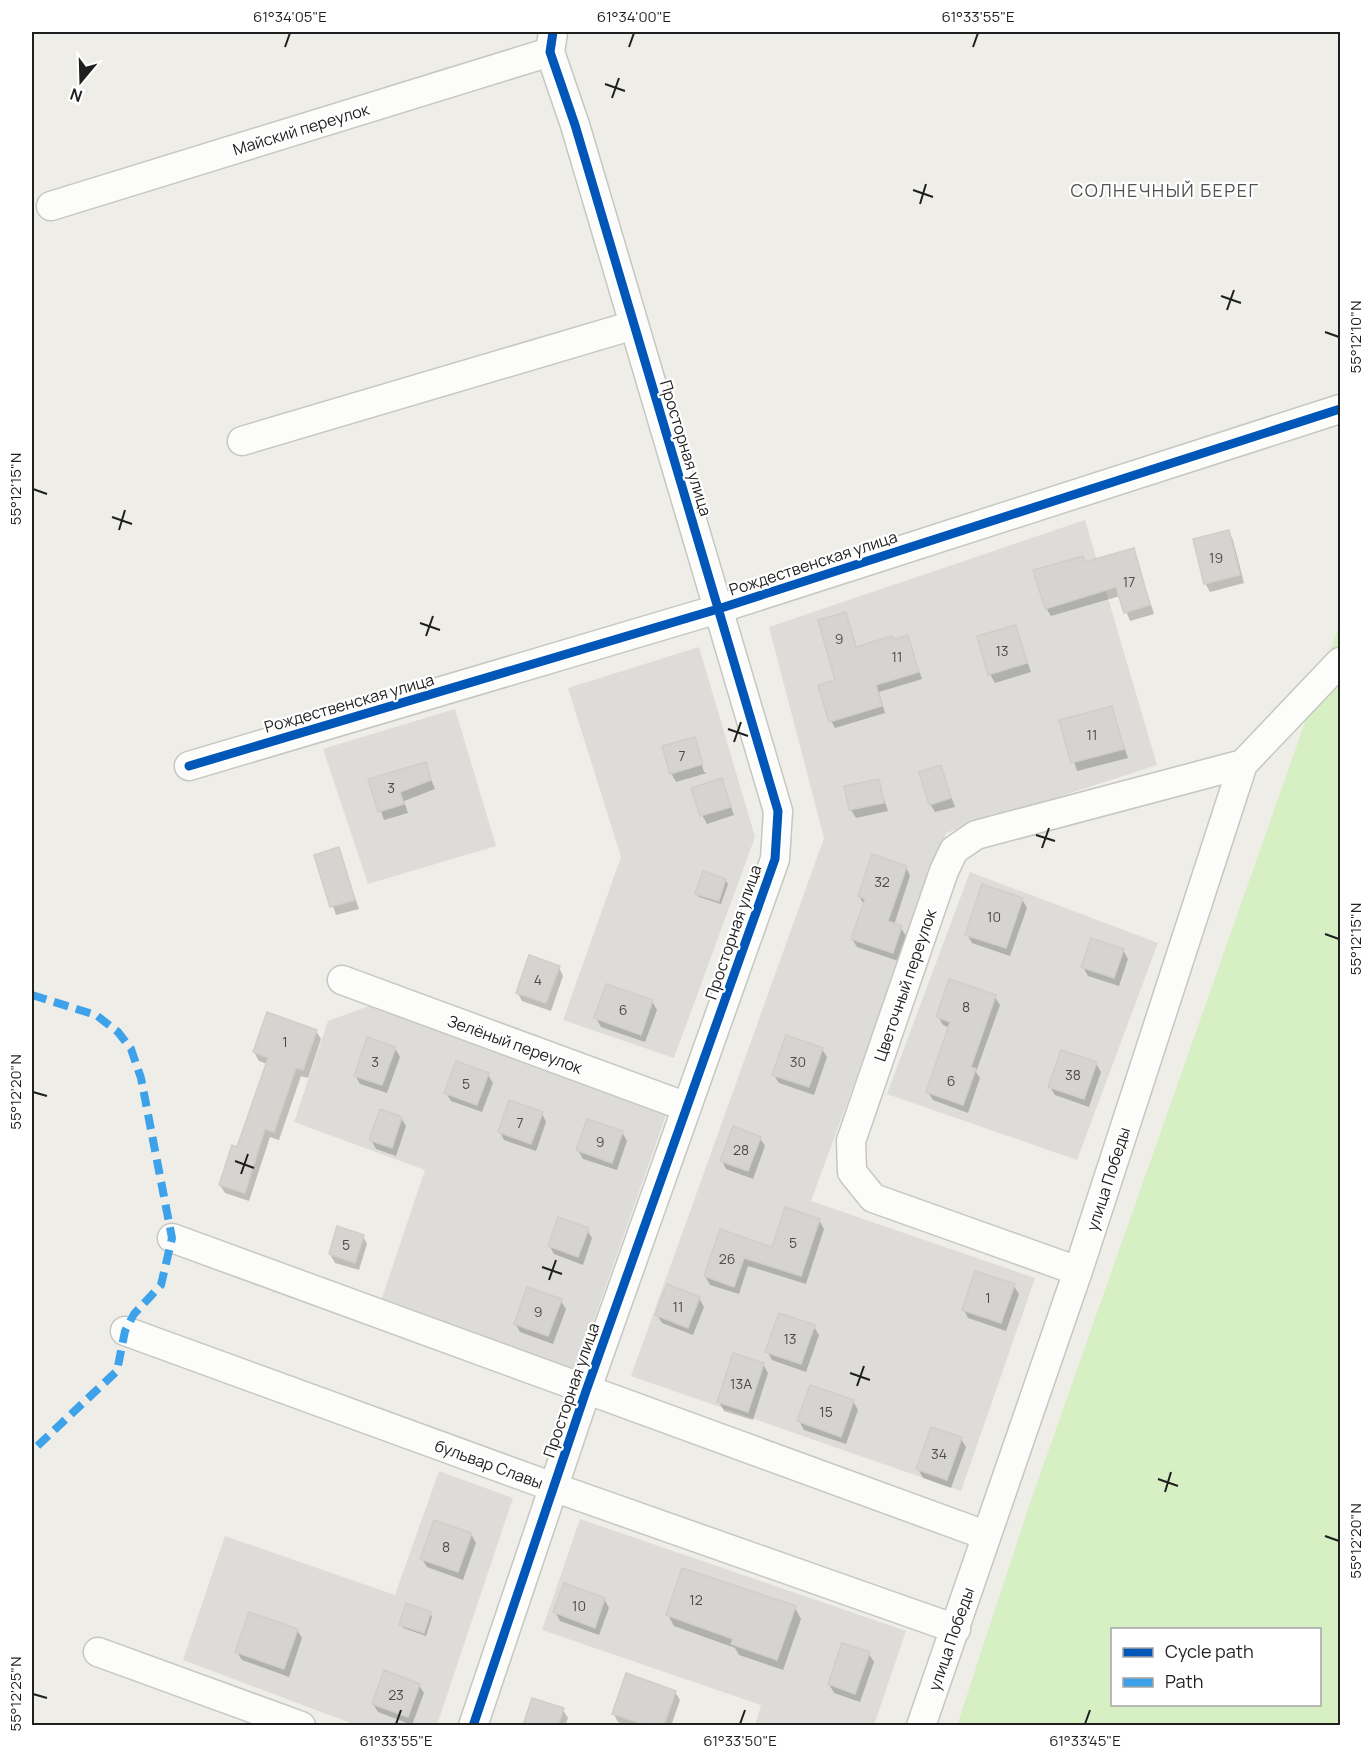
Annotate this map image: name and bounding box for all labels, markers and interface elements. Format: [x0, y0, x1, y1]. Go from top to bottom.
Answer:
text: 61°34'05"E [253, 6, 327, 27]
text: 61°34'00"E [597, 6, 671, 27]
text: 61°33'55"E [941, 6, 1015, 27]
north arrow [51, 51, 111, 111]
text: N [67, 83, 85, 107]
street label: Майский переулок [230, 97, 373, 160]
district label: СОЛНЕЧНЫЙ БЕРЕГ [1070, 178, 1260, 202]
text: 55°12'10"N [1345, 301, 1366, 373]
street label: Просторная улица [655, 377, 717, 519]
text: 55°12'15"N [5, 453, 26, 525]
street label: Рождественская улица [726, 525, 900, 601]
house number: 19 [1209, 548, 1223, 567]
house number: 17 [1123, 572, 1135, 591]
house number: 9 [835, 629, 843, 648]
house number: 13 [995, 641, 1009, 660]
house number: 11 [892, 647, 902, 666]
street label: Рождественская улица [261, 668, 437, 738]
house number: 11 [1087, 725, 1097, 744]
house number: 7 [678, 746, 686, 765]
house number: 3 [387, 778, 395, 797]
street label: Просторная улица [700, 862, 766, 1002]
house number: 32 [874, 872, 890, 891]
text: 55°12'15"N [1345, 903, 1366, 975]
street label: Цветочный переулок [869, 905, 942, 1064]
house number: 10 [987, 907, 1001, 926]
house number: 4 [534, 970, 542, 989]
house number: 8 [962, 997, 970, 1016]
house number: 6 [619, 1000, 627, 1019]
street label: Зелёный переулок [445, 1009, 586, 1079]
house number: 1 [282, 1032, 288, 1051]
house number: 3 [371, 1052, 379, 1071]
house number: 30 [790, 1052, 806, 1071]
text: 55°12'20"N [5, 1054, 26, 1130]
house number: 38 [1065, 1065, 1081, 1084]
house number: 6 [947, 1071, 955, 1090]
house number: 5 [462, 1074, 470, 1093]
house number: 7 [516, 1113, 524, 1132]
street label: улица Победы [1081, 1124, 1135, 1234]
house number: 9 [596, 1132, 604, 1151]
house number: 28 [733, 1140, 749, 1159]
house number: 5 [789, 1233, 797, 1252]
house number: 5 [342, 1235, 350, 1254]
house number: 26 [719, 1249, 735, 1268]
house number: 1 [985, 1288, 991, 1307]
house number: 11 [673, 1297, 683, 1316]
house number: 9 [534, 1302, 542, 1321]
street label: Просторная улица [538, 1320, 604, 1460]
house number: 13 [783, 1329, 797, 1348]
house number: 13А [730, 1374, 752, 1393]
house number: 15 [819, 1402, 833, 1421]
street label: бульвар Славы [432, 1434, 546, 1494]
house number: 34 [931, 1444, 947, 1463]
text: 55°12'20"N [1345, 1503, 1366, 1579]
house number: 8 [442, 1537, 450, 1556]
street label: улица Победы [923, 1584, 979, 1694]
house number: 12 [689, 1590, 703, 1609]
house number: 10 [572, 1596, 586, 1615]
legend [1111, 1628, 1321, 1706]
text: Cycle path [1165, 1639, 1254, 1663]
text: 55°12'25"N [5, 1656, 26, 1732]
text: Path [1165, 1669, 1203, 1693]
house number: 23 [388, 1685, 404, 1704]
text: 61°33'55"E [359, 1730, 433, 1751]
text: 61°33'50"E [703, 1730, 777, 1751]
text: 61°33'45"E [1049, 1730, 1121, 1751]

